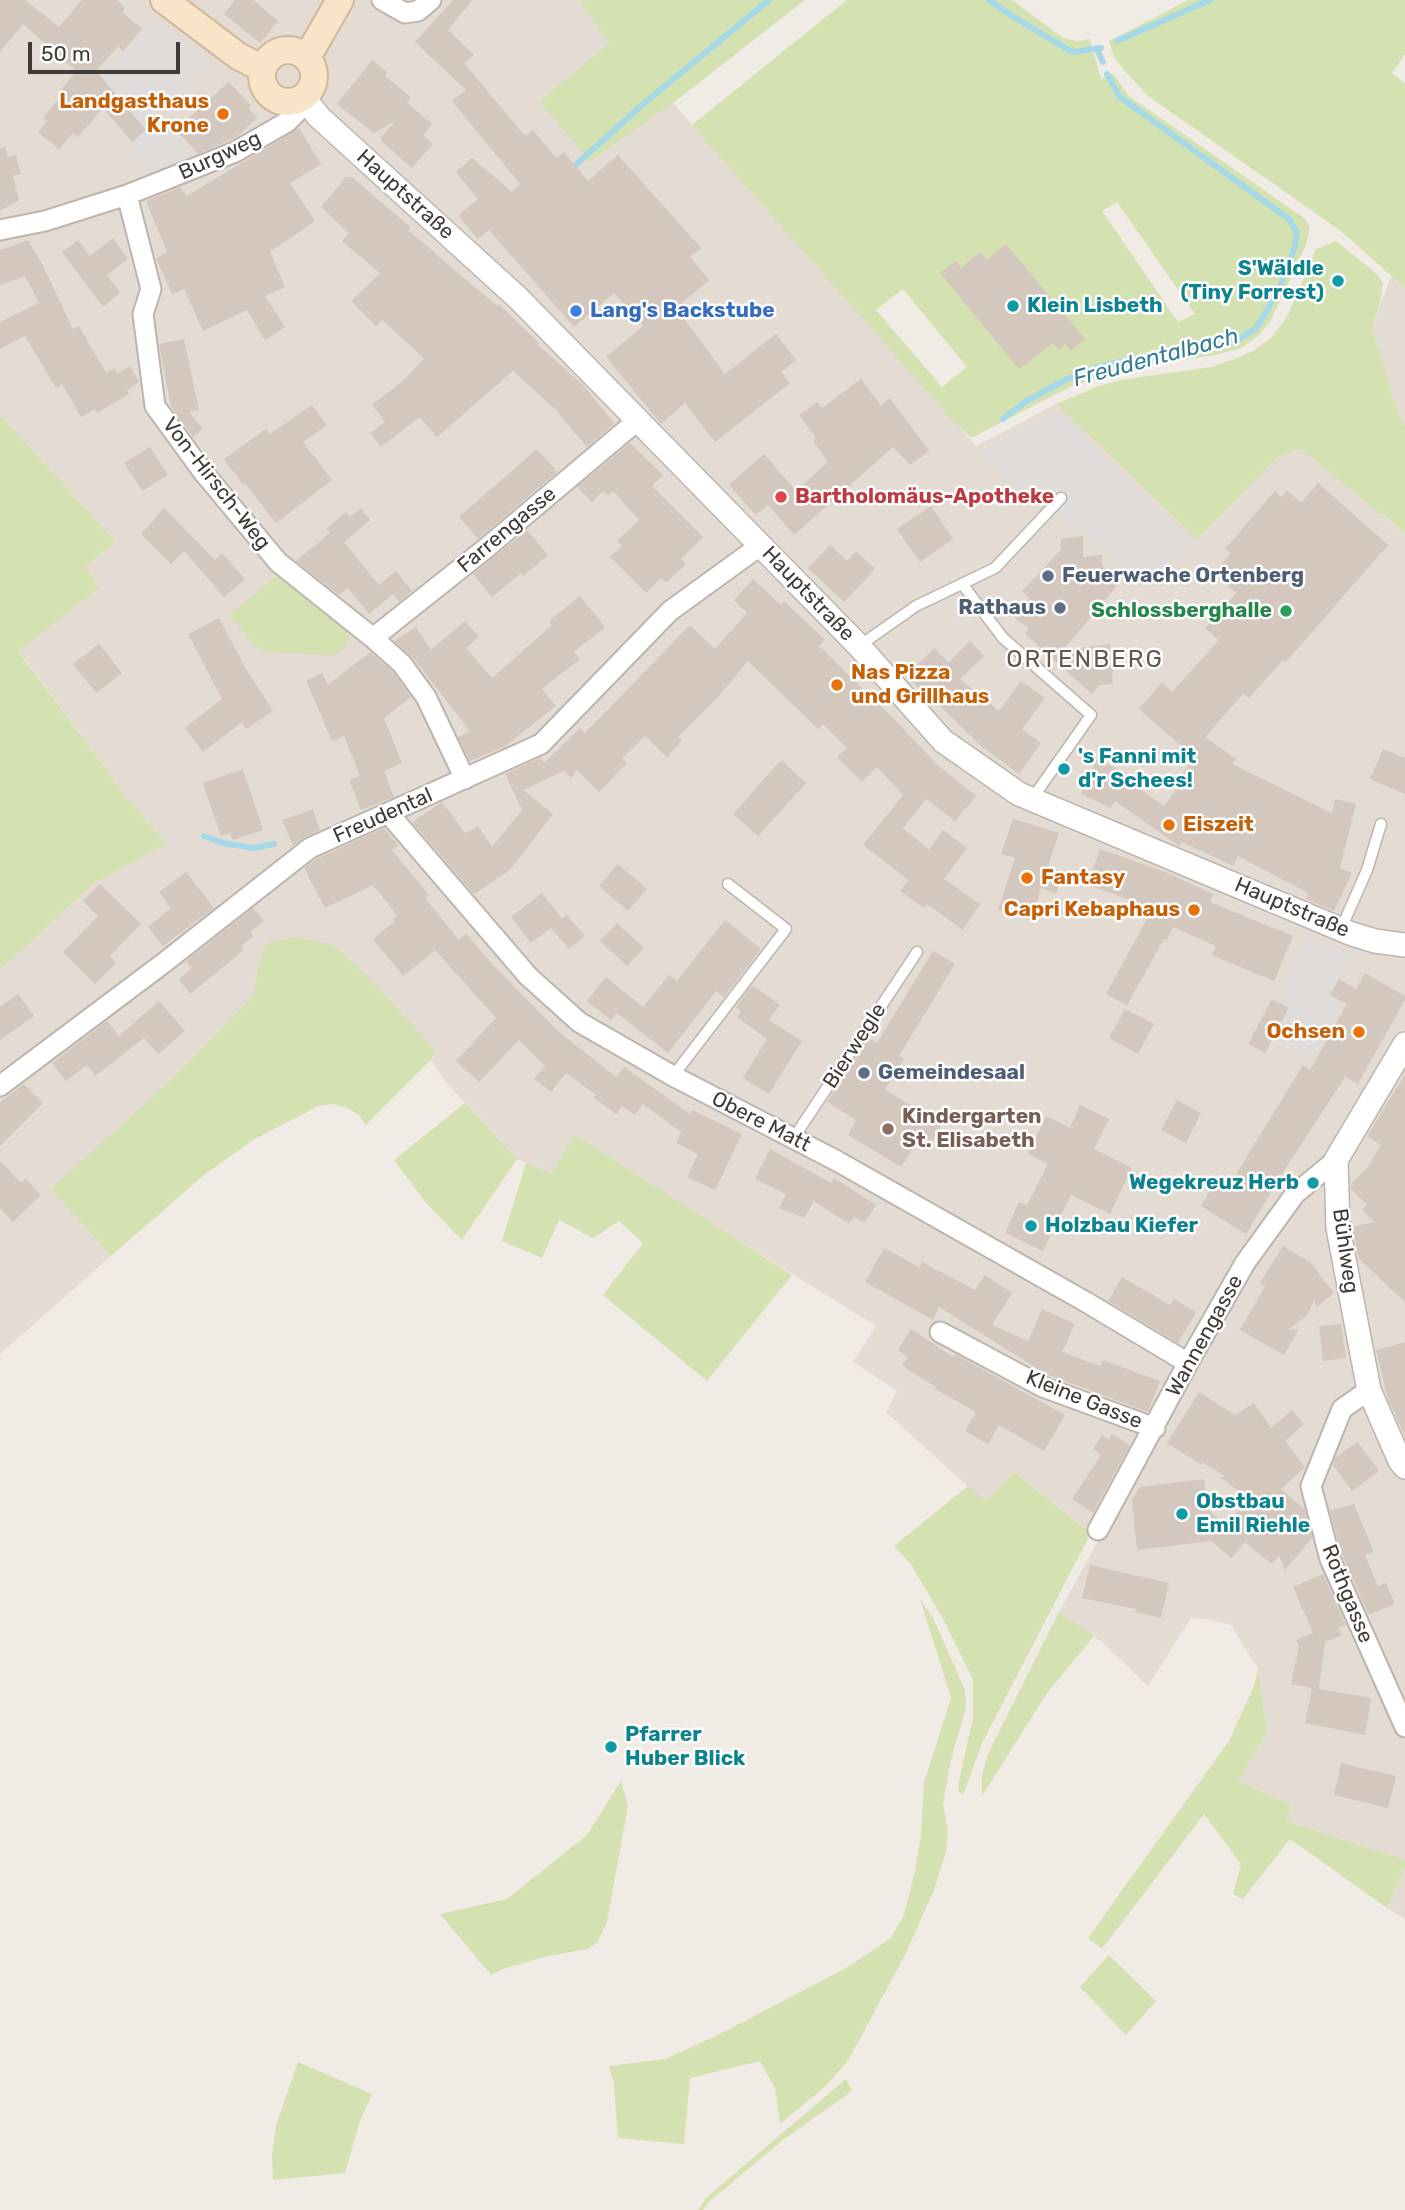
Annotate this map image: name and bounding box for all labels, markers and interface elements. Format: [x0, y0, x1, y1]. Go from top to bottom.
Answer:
scale bar [32, 28, 184, 72]
text: 50 m [41, 41, 91, 66]
place label: Landgasthaus Krone [59, 89, 209, 139]
marker: Landgasthaus Krone [215, 106, 231, 122]
street label: Burgweg [175, 126, 265, 186]
street label: Hauptstraße [351, 145, 459, 245]
place label: S'Wäldle (Tiny Forrest) [1180, 256, 1324, 306]
marker: S'Wäldle (Tiny Forrest) [1330, 273, 1346, 289]
place label: Klein Lisbeth [1027, 293, 1163, 319]
place label: Lang's Backstube [590, 298, 775, 324]
marker: Klein Lisbeth [1005, 298, 1021, 314]
marker: Lang's Backstube [568, 303, 584, 319]
water label: Freudentalbach [1070, 323, 1242, 393]
street label: Von-Hirsch-Weg [156, 413, 276, 555]
street label: Farrengasse [453, 482, 561, 578]
place label: Bartholomäus-Apotheke [795, 484, 1054, 510]
marker: Bartholomäus-Apotheke [773, 489, 789, 505]
street label: Hauptstraße [756, 541, 860, 647]
place label: Feuerwache Ortenberg [1062, 563, 1304, 589]
marker: Feuerwache Ortenberg [1040, 568, 1056, 584]
place label: Rathaus [958, 595, 1046, 621]
place label: Schlossberghalle [1091, 598, 1272, 624]
marker: Rathaus [1052, 600, 1068, 616]
marker: Schlossberghalle [1278, 603, 1294, 619]
district label: ORTENBERG [1007, 646, 1163, 674]
place label: Nas Pizza und Grillhaus [851, 660, 989, 710]
marker: Nas Pizza und Grillhaus [829, 677, 845, 693]
place label: 's Fanni mit d'r Schees! [1078, 744, 1196, 794]
marker: 's Fanni mit d'r Schees! [1056, 761, 1072, 777]
street label: Freudental [330, 783, 436, 849]
place label: Eiszeit [1183, 812, 1254, 838]
marker: Eiszeit [1161, 817, 1177, 833]
place label: Fantasy [1041, 865, 1125, 891]
marker: Fantasy [1019, 870, 1035, 886]
street label: Hauptstraße [1231, 873, 1353, 943]
place label: Capri Kebaphaus [1004, 897, 1180, 923]
marker: Capri Kebaphaus [1186, 902, 1202, 918]
street label: Bierwegle [818, 999, 892, 1093]
place label: Ochsen [1266, 1019, 1345, 1045]
marker: Ochsen [1351, 1024, 1367, 1040]
place label: Gemeindesaal [878, 1060, 1025, 1086]
marker: Gemeindesaal [856, 1065, 872, 1081]
street label: Obere Matt [707, 1086, 815, 1158]
place label: Kindergarten St. Elisabeth [902, 1104, 1042, 1154]
marker: Kindergarten St. Elisabeth [880, 1121, 896, 1137]
place label: Wegekreuz Herb [1129, 1170, 1299, 1196]
marker: Wegekreuz Herb [1305, 1175, 1321, 1191]
street label: Bühlweg [1327, 1207, 1363, 1295]
place label: Holzbau Kiefer [1045, 1213, 1198, 1239]
marker: Holzbau Kiefer [1023, 1218, 1039, 1234]
street label: Wannengasse [1161, 1271, 1249, 1401]
street label: Kleine Gasse [1022, 1365, 1146, 1435]
place label: Obstbau Emil Riehle [1196, 1489, 1310, 1539]
marker: Obstbau Emil Riehle [1174, 1506, 1190, 1522]
street label: Rothgasse [1316, 1541, 1378, 1647]
place label: Pfarrer Huber Blick [625, 1722, 745, 1772]
marker: Pfarrer Huber Blick [603, 1739, 619, 1755]

